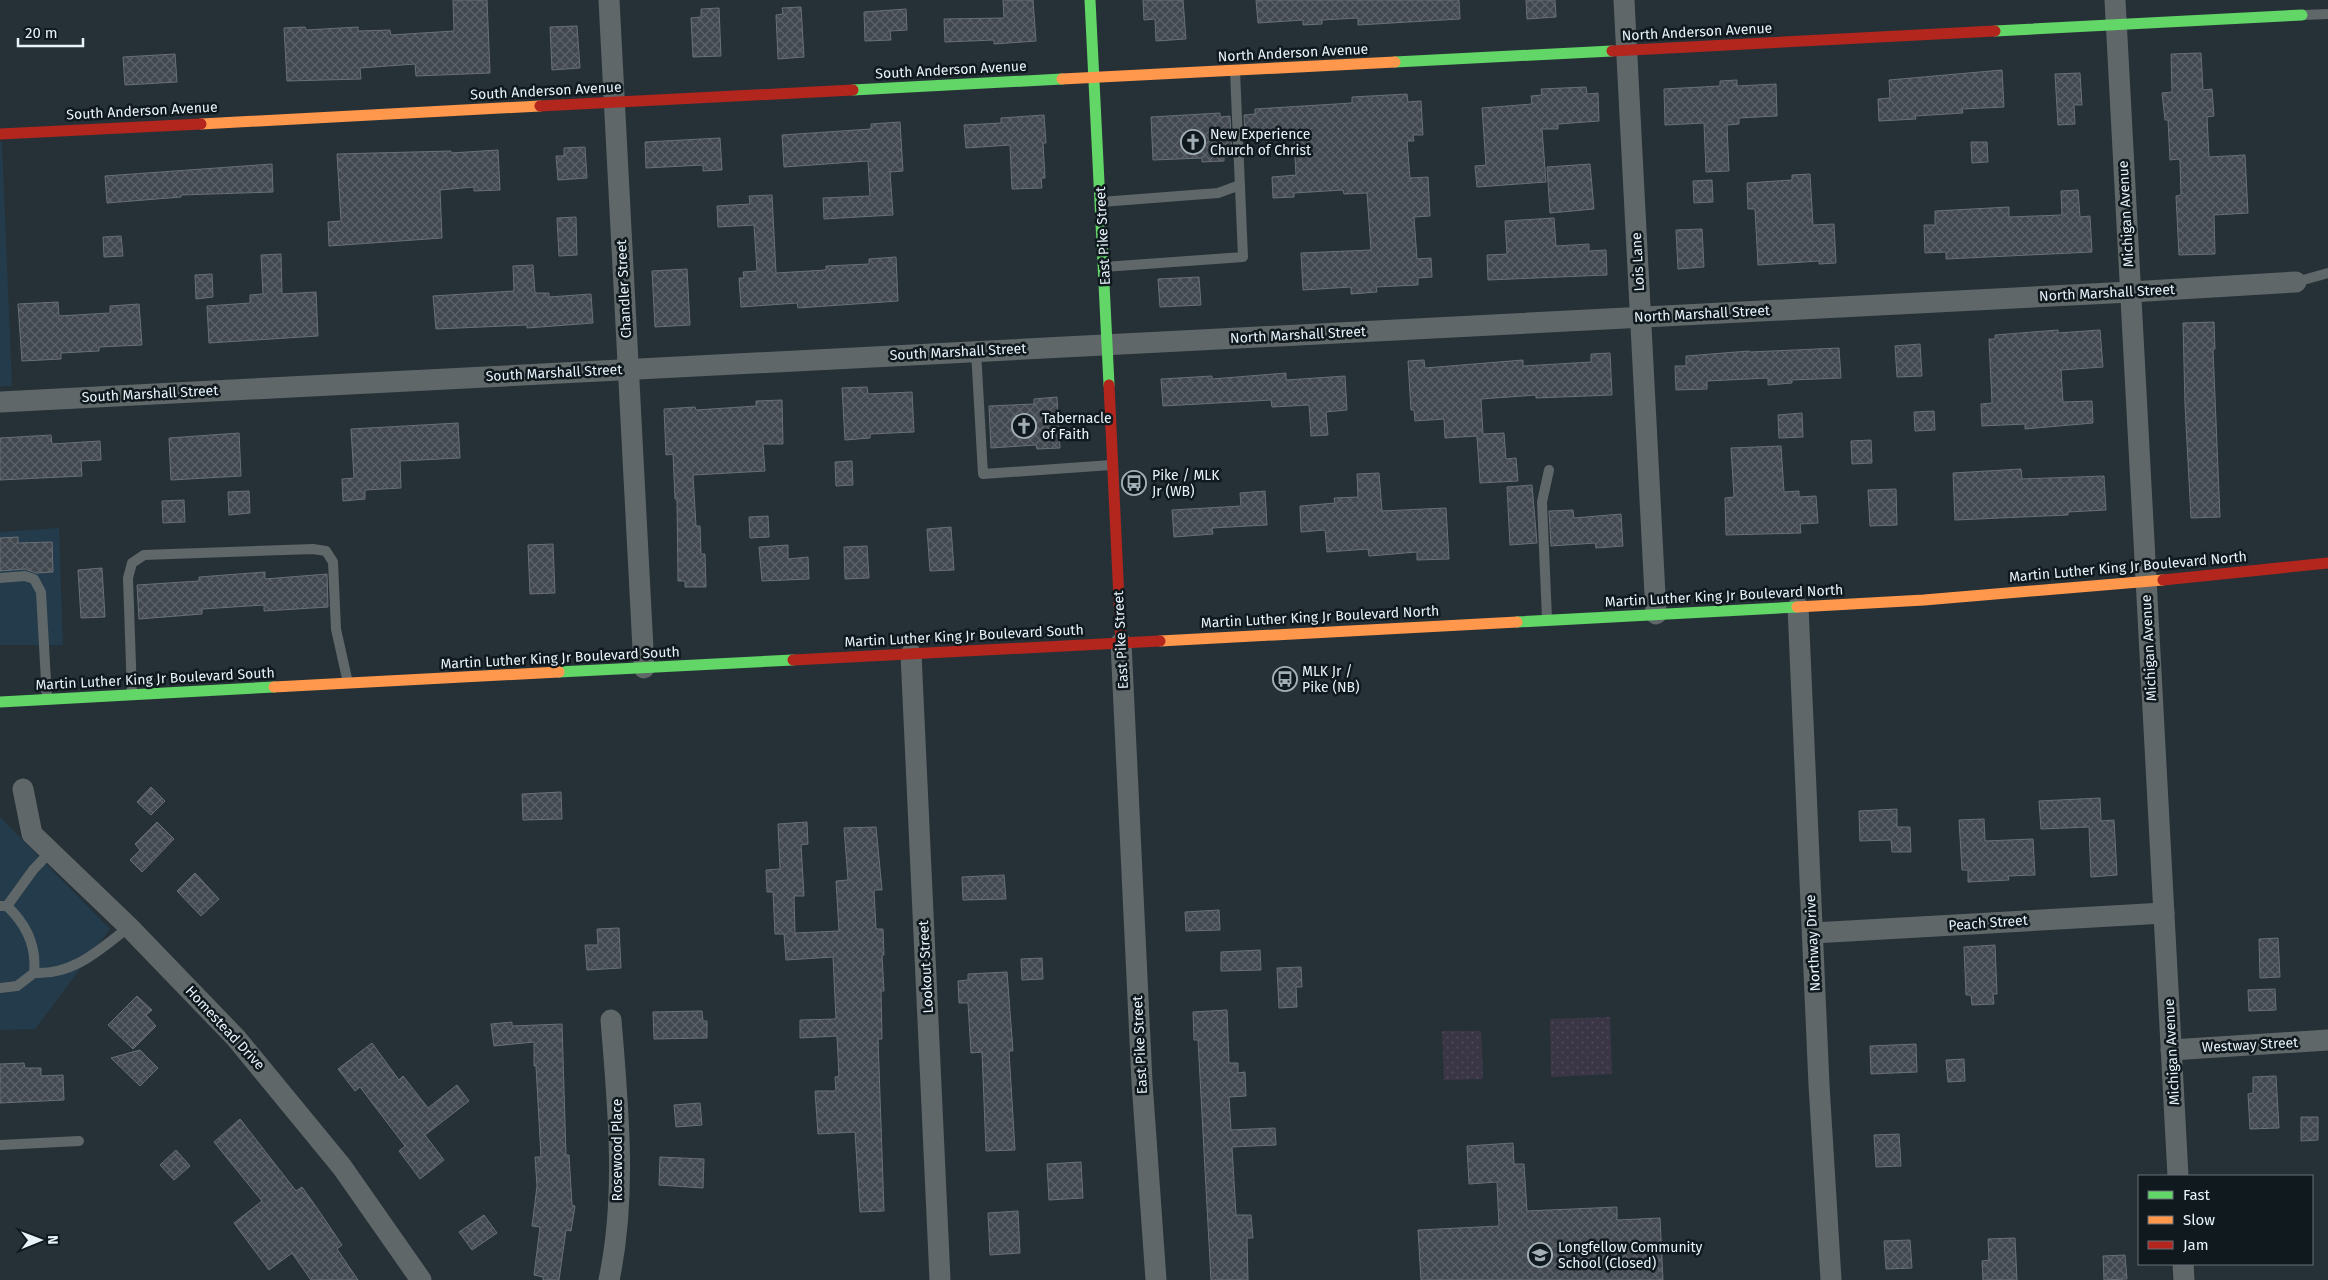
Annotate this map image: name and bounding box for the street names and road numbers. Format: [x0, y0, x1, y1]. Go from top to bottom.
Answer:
street label: North Anderson Avenue [1621, 20, 1773, 44]
street label: North Anderson Avenue [1217, 41, 1369, 65]
street label: South Anderson Avenue [875, 58, 1027, 82]
street label: South Anderson Avenue [470, 79, 622, 103]
street label: South Anderson Avenue [66, 99, 218, 123]
street label: Michigan Avenue [2115, 160, 2137, 268]
street label: East Pike Street [1092, 185, 1114, 286]
street label: Lois Lane [1628, 232, 1648, 292]
street label: Chandler Street [613, 238, 635, 339]
street label: North Marshall Street [2039, 281, 2176, 305]
street label: North Marshall Street [1634, 302, 1771, 326]
street label: North Marshall Street [1230, 323, 1367, 347]
street label: South Marshall Street [889, 340, 1028, 364]
street label: South Marshall Street [485, 361, 624, 385]
street label: South Marshall Street [81, 382, 220, 406]
street label: Martin Luther King Jr Boulevard North [2008, 548, 2248, 586]
street label: Martin Luther King Jr Boulevard North [1604, 581, 1844, 611]
street label: East Pike Street [1110, 589, 1132, 690]
street label: Michigan Avenue [2138, 594, 2160, 702]
street label: Martin Luther King Jr Boulevard North [1200, 602, 1440, 632]
street label: Martin Luther King Jr Boulevard South [844, 621, 1084, 651]
street label: Martin Luther King Jr Boulevard South [440, 643, 680, 673]
street label: Martin Luther King Jr Boulevard South [35, 664, 275, 694]
street label: Northway Drive [1802, 894, 1824, 992]
street label: Peach Street [1948, 912, 2029, 934]
street label: Lookout Street [915, 919, 937, 1014]
street label: Homestead Drive [182, 982, 268, 1074]
street label: East Pike Street [1129, 994, 1151, 1095]
street label: Michigan Avenue [2161, 998, 2183, 1106]
street label: Westway Street [2201, 1034, 2300, 1056]
street label: Rosewood Place [609, 1099, 626, 1201]

